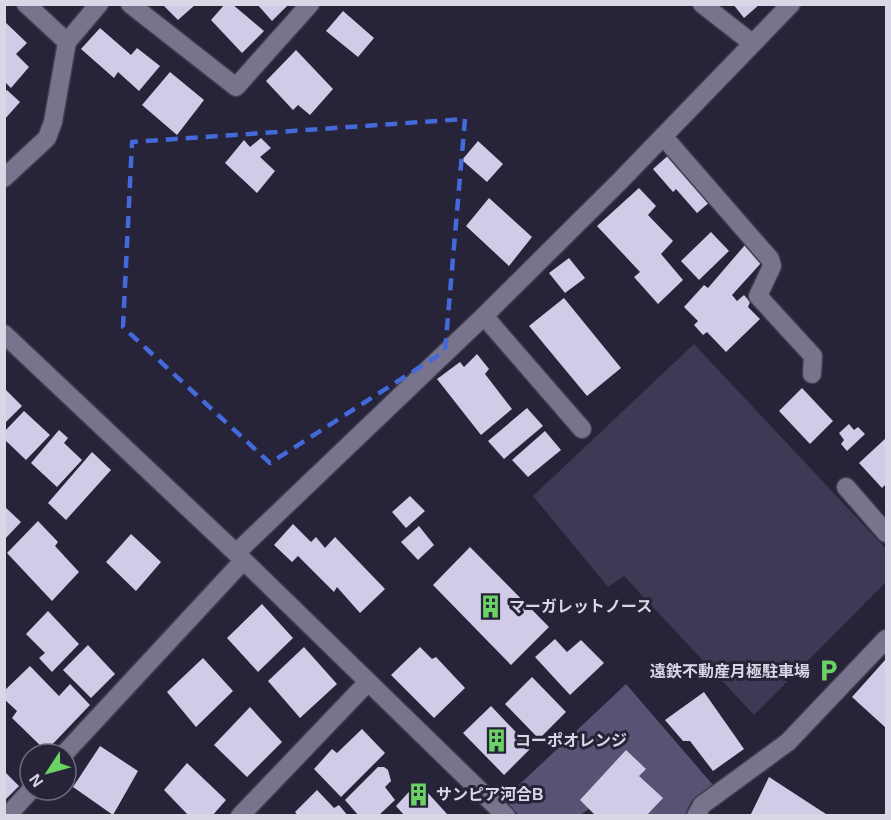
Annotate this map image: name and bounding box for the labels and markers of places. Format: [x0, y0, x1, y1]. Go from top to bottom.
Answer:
building icon: マーガレットノース [478, 593, 504, 619]
place label: マーガレットノース [509, 598, 652, 615]
parking icon: 遠鉄不動産月極駐車場 [815, 658, 841, 684]
place label: 遠鉄不動産月極駐車場 [650, 662, 810, 680]
building icon: コーポオレンジ [484, 727, 510, 753]
place label: コーポオレンジ [515, 732, 627, 749]
building icon: サンピア河合B [405, 781, 431, 807]
place label: サンピア河合B [436, 786, 544, 803]

